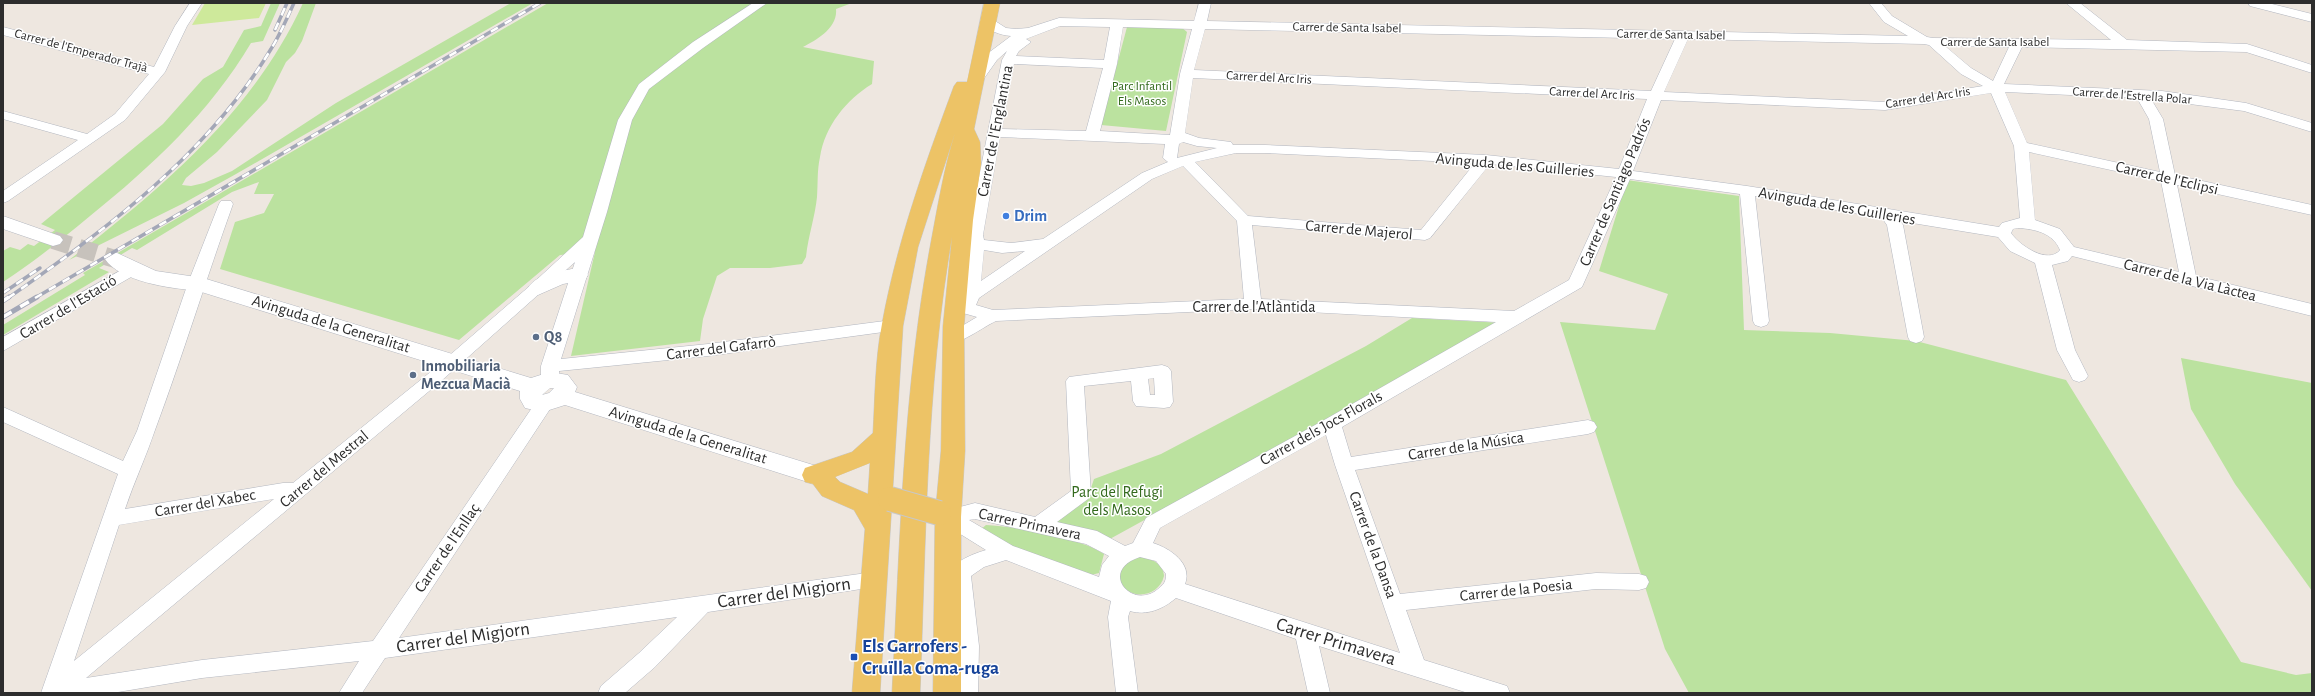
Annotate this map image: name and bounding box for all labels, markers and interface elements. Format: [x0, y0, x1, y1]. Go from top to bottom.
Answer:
street label: Carrer de Santa Isabel [1292, 21, 1402, 35]
street label: Carrer de l'Emperador Trajà [13, 27, 149, 75]
street label: Carrer de Santa Isabel [1616, 28, 1726, 42]
street label: Carrer de Santa Isabel [1941, 36, 2049, 49]
street label: Carrer de l'Englantina [974, 64, 1016, 198]
street label: Carrer del Arc Iris [1226, 69, 1312, 87]
park label: Parc Infantil Els Masos [1112, 80, 1172, 108]
street label: Carrer del Arc Iris [1549, 85, 1635, 103]
street label: Carrer del Arc Iris [1885, 85, 1972, 111]
street label: Carrer de l'Estrella Polar [2072, 85, 2193, 107]
street label: Carrer de Santiago Padrós [1577, 116, 1654, 268]
street label: Avinguda de les Guilleries [1435, 150, 1595, 180]
street label: Carrer de l'Eclipsi [2114, 158, 2220, 198]
street label: Avinguda de les Guilleries [1757, 184, 1917, 228]
place label: Drim [1014, 208, 1047, 224]
marker: Drim [1001, 211, 1011, 221]
street label: Carrer de Majerol [1305, 217, 1413, 244]
street label: Carrer de la Via Làctea [2122, 256, 2258, 304]
street label: Carrer de l'Estació [17, 272, 119, 342]
street label: Avinguda de la Generalitat [250, 292, 412, 356]
street label: Carrer de l'Atlàntida [1192, 299, 1316, 315]
place label: Q8 [544, 329, 562, 346]
marker: Q8 [531, 332, 541, 342]
street label: Carrer del Gafarrò [665, 333, 777, 363]
place label: Inmobiliaria Mezcua Macià [421, 358, 511, 392]
marker: Inmobiliaria Mezcua Macià [408, 370, 418, 380]
street label: Carrer dels Jocs Florals [1257, 388, 1385, 468]
street label: Avinguda de la Generalitat [607, 403, 769, 467]
street label: Carrer del Mestral [277, 427, 371, 511]
street label: Carrer de la Música [1407, 429, 1525, 463]
park label: Parc del Refugi dels Masos [1071, 484, 1163, 518]
street label: Carrer del Xabec [153, 486, 257, 520]
street label: Carrer de la Dansa [1346, 489, 1400, 601]
street label: Carrer de l'Enllaç [412, 501, 482, 595]
street label: Carrer Primavera [977, 505, 1083, 543]
street label: Carrer del Migjorn [716, 574, 852, 612]
street label: Carrer de la Poesia [1459, 576, 1573, 604]
street label: Carrer Primavera [1274, 615, 1398, 669]
street label: Carrer del Migjorn [395, 619, 531, 657]
place label: Els Garrofers - Cruïlla Coma-ruga [862, 637, 999, 678]
marker: Els Garrofers - Cruïlla Coma-ruga [849, 652, 859, 662]

